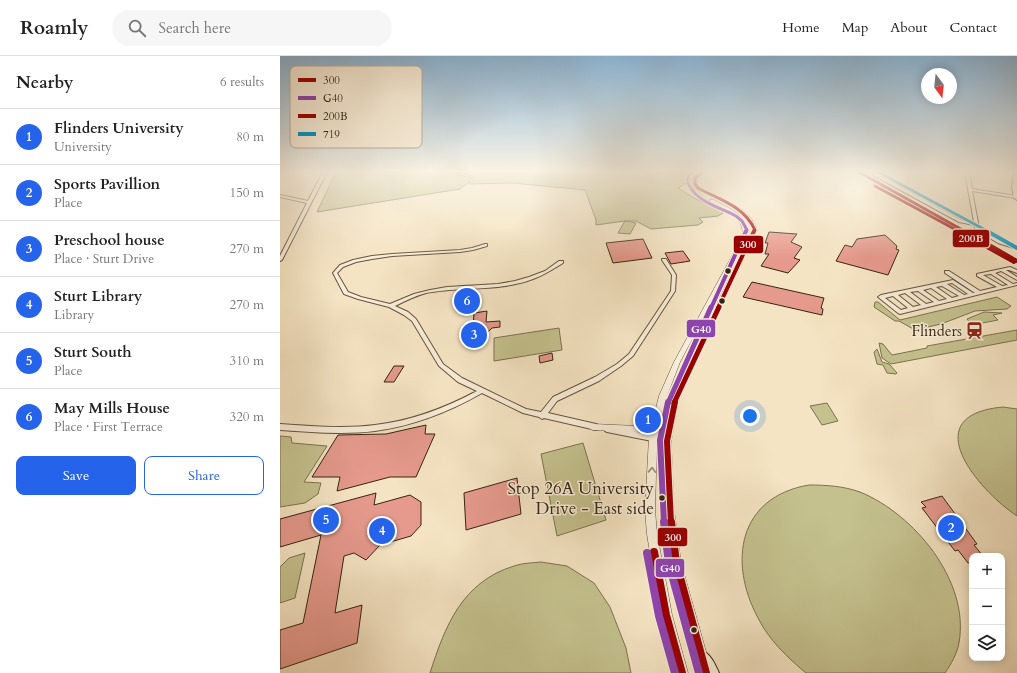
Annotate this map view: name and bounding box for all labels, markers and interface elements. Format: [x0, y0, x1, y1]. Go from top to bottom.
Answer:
search box [112, 10, 392, 46]
text: Roamly [20, 15, 88, 41]
icon: search [126, 17, 148, 39]
text: Search here [158, 18, 231, 38]
text: Home [782, 18, 820, 37]
text: Map [842, 18, 868, 37]
text: About [890, 18, 927, 37]
text: Contact [949, 18, 997, 37]
legend [290, 66, 422, 148]
north arrow [921, 68, 957, 104]
text: Nearby [16, 71, 73, 94]
text: 6 results [220, 73, 264, 91]
text: 300 [323, 73, 340, 88]
text: G40 [323, 91, 343, 106]
text: 200B [323, 109, 347, 124]
text: Flinders University [54, 118, 184, 138]
text: 719 [323, 127, 340, 142]
text: 1 [26, 128, 32, 146]
text: 80 m [236, 128, 264, 146]
text: University [54, 138, 112, 156]
text: Sports Pavillion [54, 174, 160, 194]
text: 2 [26, 184, 32, 202]
text: 150 m [230, 184, 264, 202]
text: Place [54, 194, 82, 212]
line badge: 200B [952, 229, 990, 248]
text: Preschool house [54, 230, 165, 250]
text: 200B [959, 231, 983, 246]
line badge: 300 [733, 235, 764, 254]
text: 300 [740, 237, 757, 252]
text: 3 [26, 240, 32, 258]
text: 270 m [230, 240, 264, 258]
text: Place · Sturt Drive [54, 250, 154, 268]
unlabelled marker [723, 266, 733, 276]
text: Sturt Library [54, 286, 142, 306]
pin: 6 [454, 286, 480, 316]
text: 4 [26, 296, 32, 314]
text: 270 m [230, 296, 264, 314]
unlabelled marker [717, 296, 727, 306]
text: Library [54, 306, 94, 324]
line badge: G40 [686, 319, 716, 338]
pin: 3 [461, 320, 487, 350]
place label: Flinders [912, 321, 962, 341]
station icon: Flinders [965, 321, 985, 341]
text: G40 [691, 322, 711, 337]
text: Sturt South [54, 342, 132, 362]
text: 5 [26, 352, 32, 370]
text: 310 m [230, 352, 264, 370]
text: Place [54, 362, 82, 380]
text: May Mills House [54, 398, 170, 418]
pin: 1 [635, 405, 661, 435]
your location [740, 406, 760, 426]
text: 6 [26, 408, 32, 426]
text: 320 m [230, 408, 264, 426]
text: Place · First Terrace [54, 418, 163, 436]
button: Save [16, 456, 136, 495]
button: Share [144, 456, 264, 495]
one-way arrow [647, 466, 656, 473]
place label: Stop 26A University Drive - East side [508, 477, 654, 520]
marker: Stop 26A University Drive - East side [657, 493, 667, 503]
pin: 5 [313, 505, 339, 535]
pin: 2 [938, 513, 964, 543]
pin: 4 [369, 516, 395, 546]
line badge: 300 [657, 527, 688, 547]
text: 300 [665, 530, 682, 545]
map controls [969, 553, 1005, 661]
button: + [969, 553, 1005, 589]
line badge: G40 [655, 558, 685, 578]
text: G40 [660, 561, 680, 576]
button: − [969, 589, 1005, 625]
unlabelled marker [689, 625, 699, 635]
button: layers [969, 625, 1005, 661]

